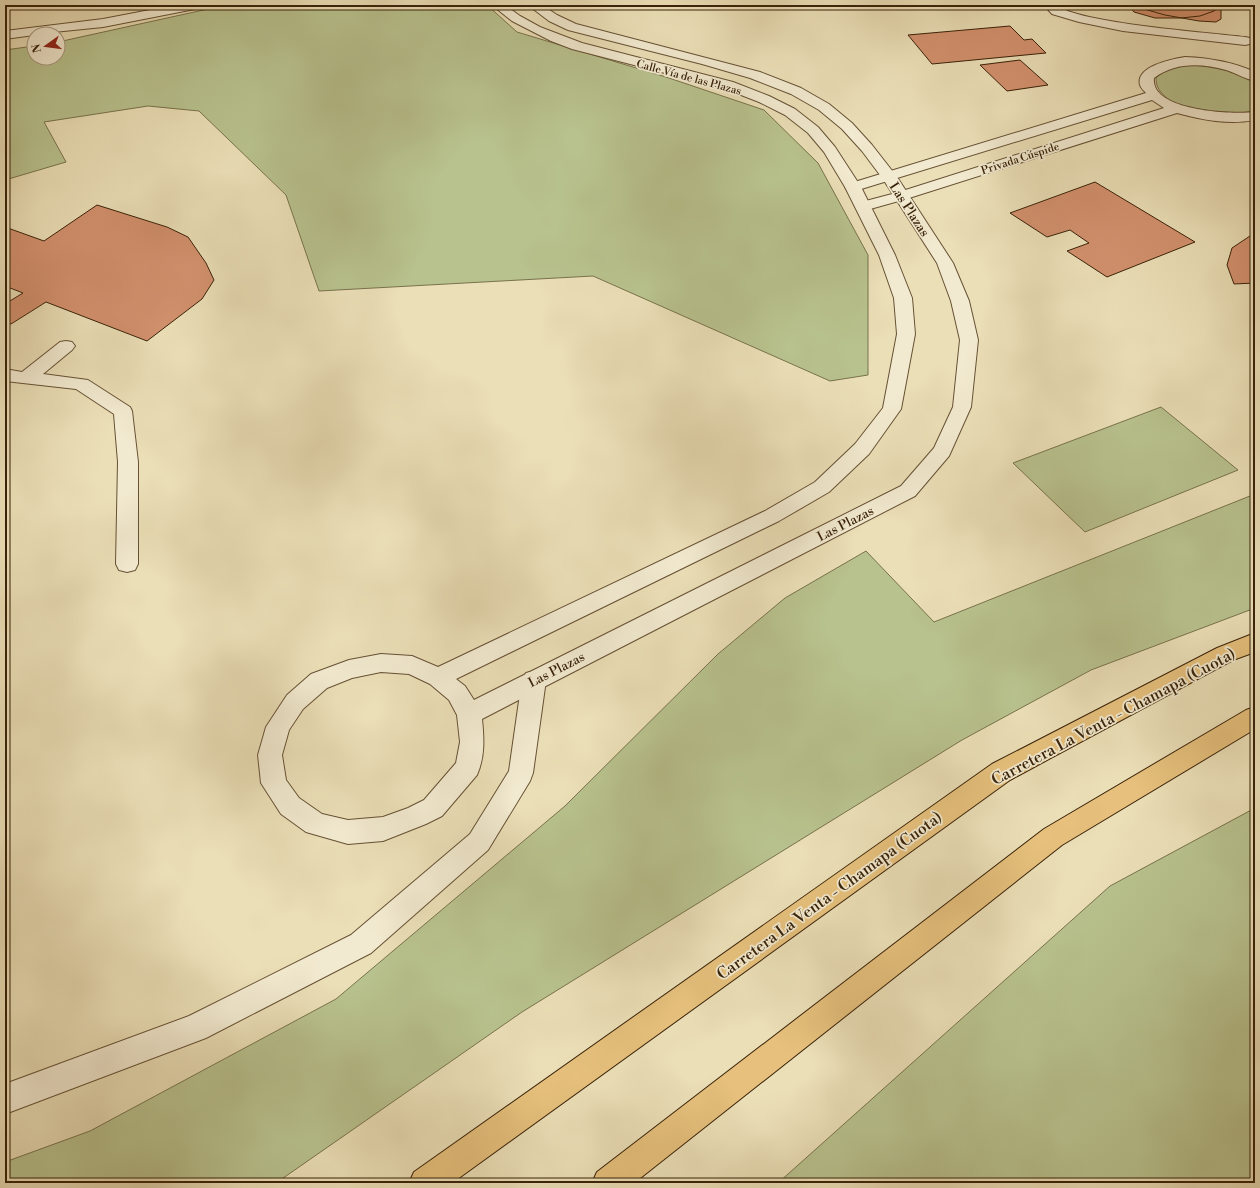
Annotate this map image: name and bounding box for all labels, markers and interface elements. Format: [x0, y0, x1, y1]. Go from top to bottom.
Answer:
north arrow [26, 26, 66, 66]
text: N [29, 42, 45, 54]
street label: Calle Vía de las Plazas [635, 57, 743, 99]
street label: Privada Cúspide [979, 140, 1062, 178]
street label: Las Plazas [886, 179, 933, 240]
street label: Las Plazas [814, 503, 877, 545]
street label: Carretera La Venta - Chamapa (Cuota) [988, 644, 1239, 790]
street label: Las Plazas [525, 649, 588, 691]
street label: Carretera La Venta - Chamapa (Cuota) [713, 807, 946, 984]

